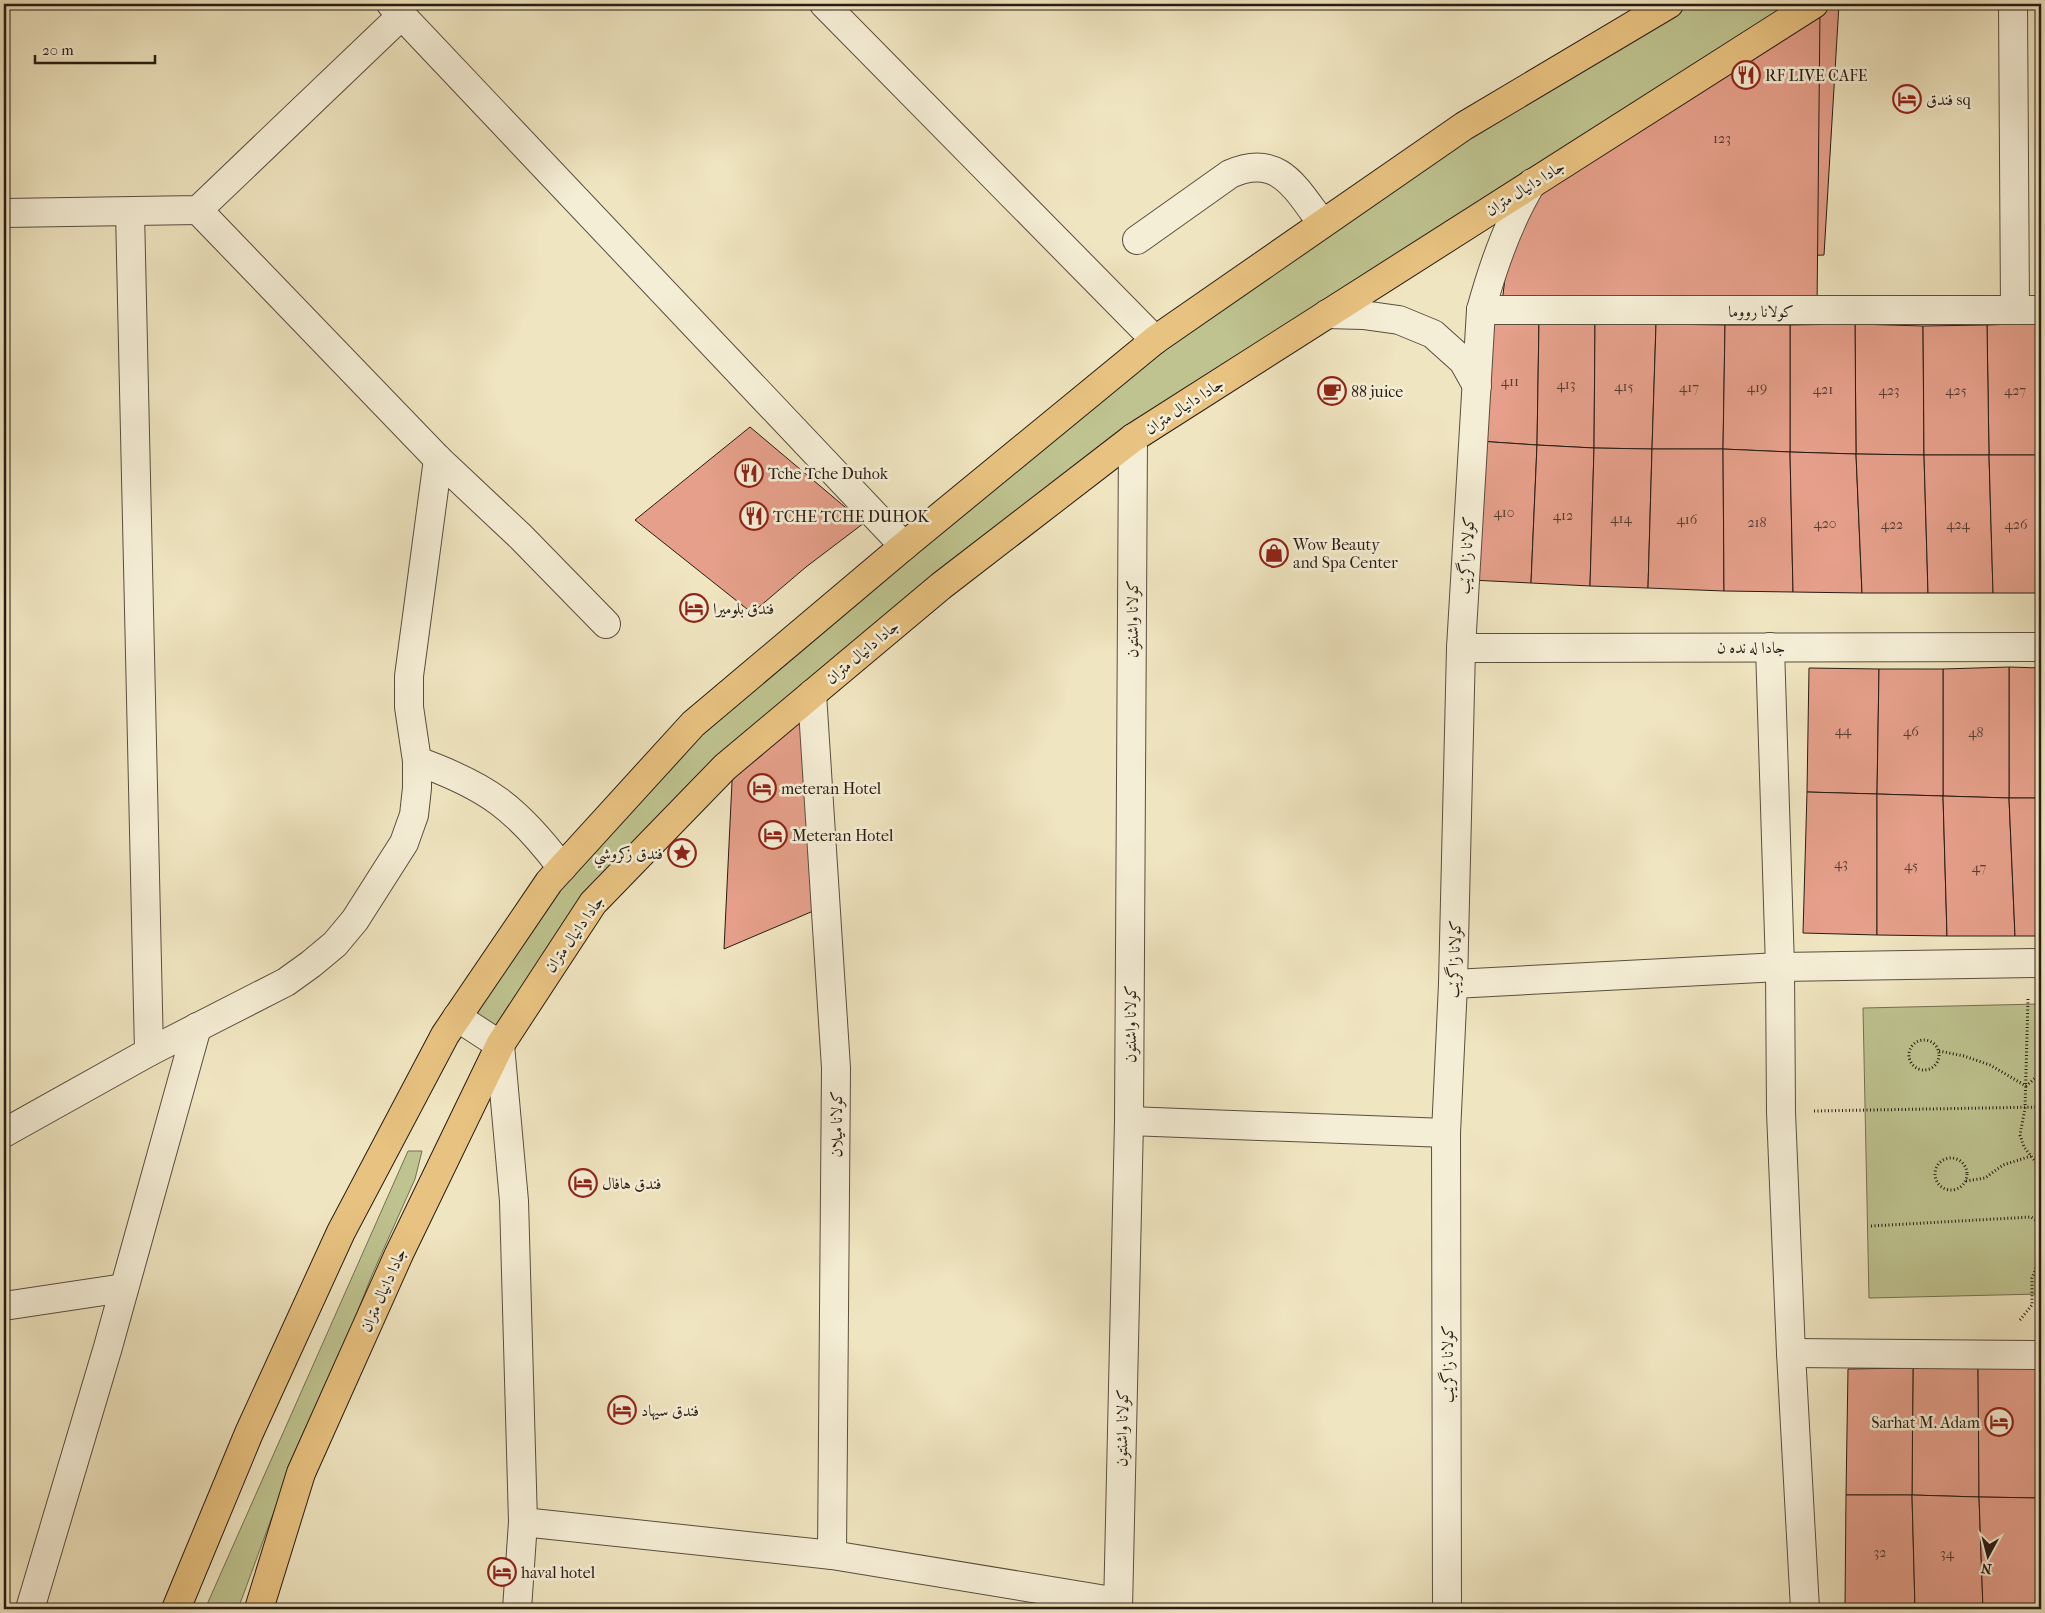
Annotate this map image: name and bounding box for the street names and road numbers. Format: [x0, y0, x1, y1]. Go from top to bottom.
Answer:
street label: جادا دانيال متران [1482, 156, 1568, 220]
street label: كولانا رووما [1728, 302, 1794, 322]
street label: جادا دانيال متران [1141, 374, 1227, 438]
street label: كولانا زاگرێب [1453, 515, 1479, 595]
street label: كولانا واشنتون [1123, 580, 1143, 658]
street label: جادا دانيال متران [822, 616, 902, 688]
street label: جادا له نده ن [1717, 638, 1785, 657]
street label: جادا دانيال متران [541, 892, 607, 976]
street label: كولانا زاگرێب [1442, 920, 1466, 998]
street label: كولانا واشنتون [1121, 985, 1141, 1063]
street label: كولانا ميلان [827, 1091, 847, 1157]
street label: جادا دانيال متران [356, 1245, 410, 1335]
street label: كولانا زاگرێب [1437, 1325, 1458, 1403]
street label: كولانا واشنتون [1112, 1389, 1133, 1467]

